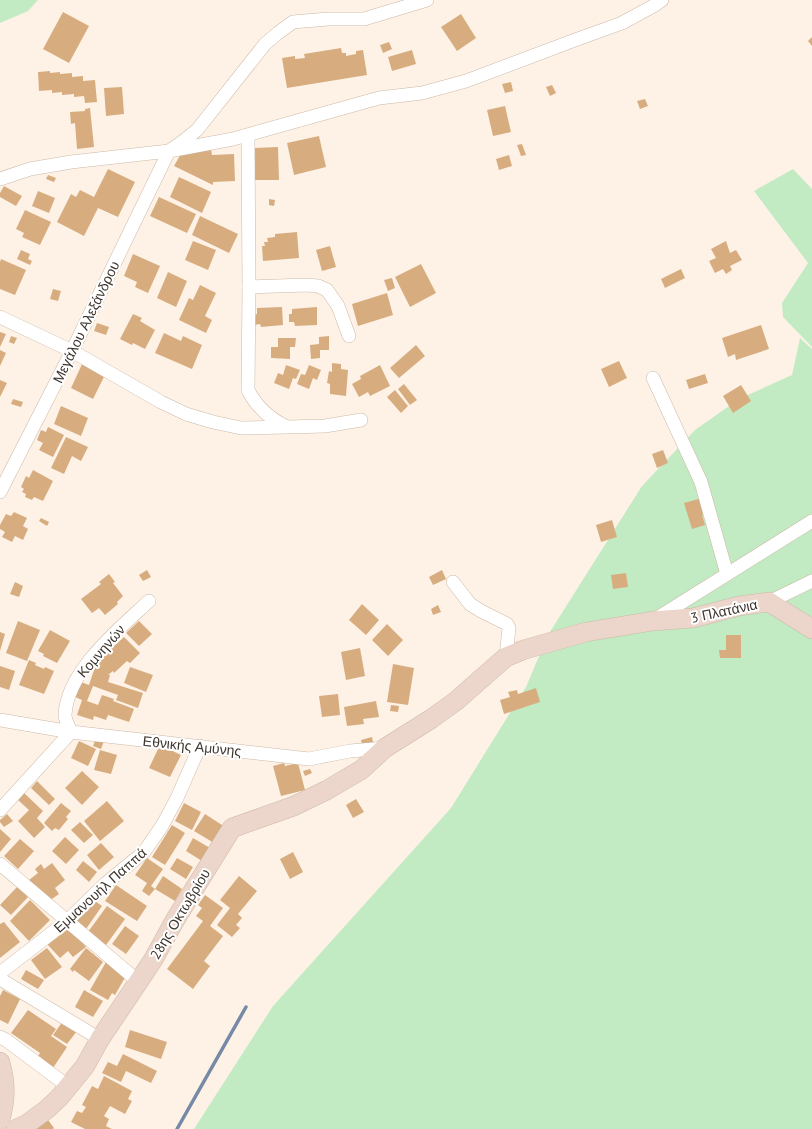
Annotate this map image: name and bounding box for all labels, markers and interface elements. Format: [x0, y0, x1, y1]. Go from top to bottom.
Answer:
street label: Μεγάλου Αλεξάνδρου [49, 258, 123, 386]
street label: 3 Πλατάνια [689, 595, 759, 627]
street label: Κομνηνών [73, 621, 129, 681]
street label: Εθνικής Αμύνης [142, 732, 242, 760]
street label: Εμμανουήλ Παππά [50, 844, 150, 936]
street label: 28ης Οκτωβρίου [146, 866, 214, 962]

